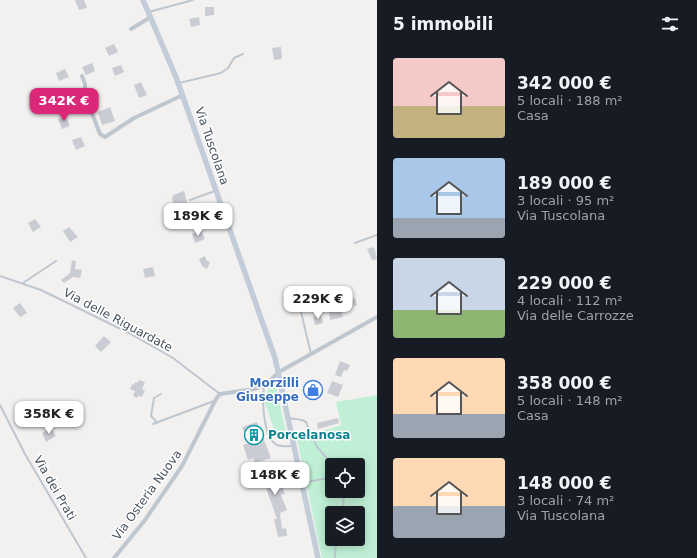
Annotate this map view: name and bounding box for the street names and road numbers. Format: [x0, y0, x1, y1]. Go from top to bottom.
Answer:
street label: Via Tuscolana [192, 105, 232, 187]
street label: Via delle Riguardate [61, 285, 175, 355]
street label: Via Osteria Nuova [110, 447, 184, 543]
street label: Via dei Prati [31, 453, 79, 523]

